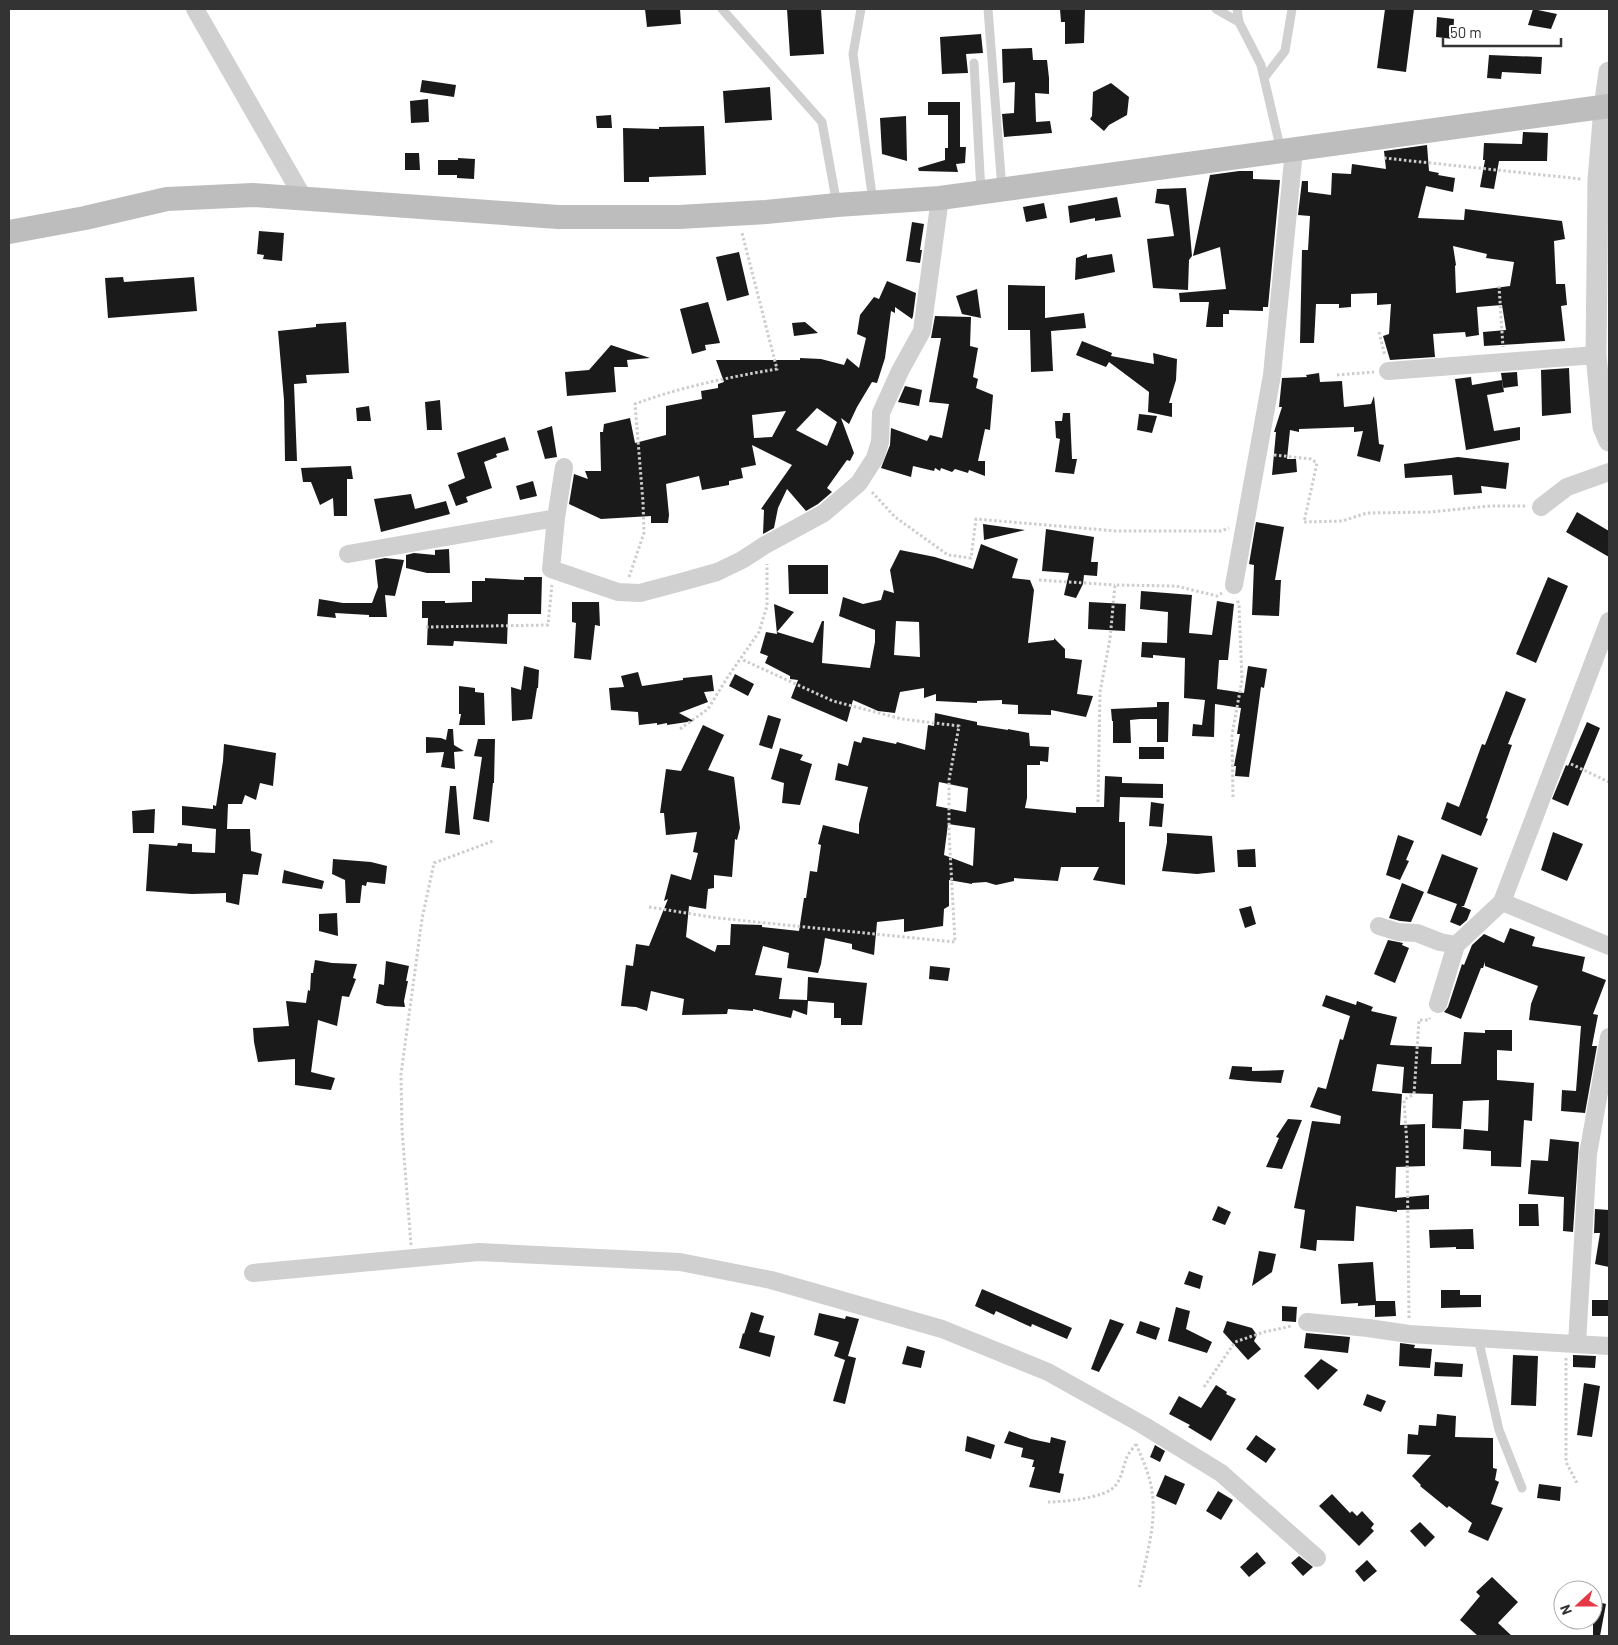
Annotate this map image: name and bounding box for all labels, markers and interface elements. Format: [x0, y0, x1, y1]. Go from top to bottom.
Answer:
scale bar [1443, 15, 1560, 47]
text: 50 m [1450, 23, 1482, 41]
north arrow [1553, 1580, 1603, 1630]
text: N [1556, 1602, 1575, 1617]

